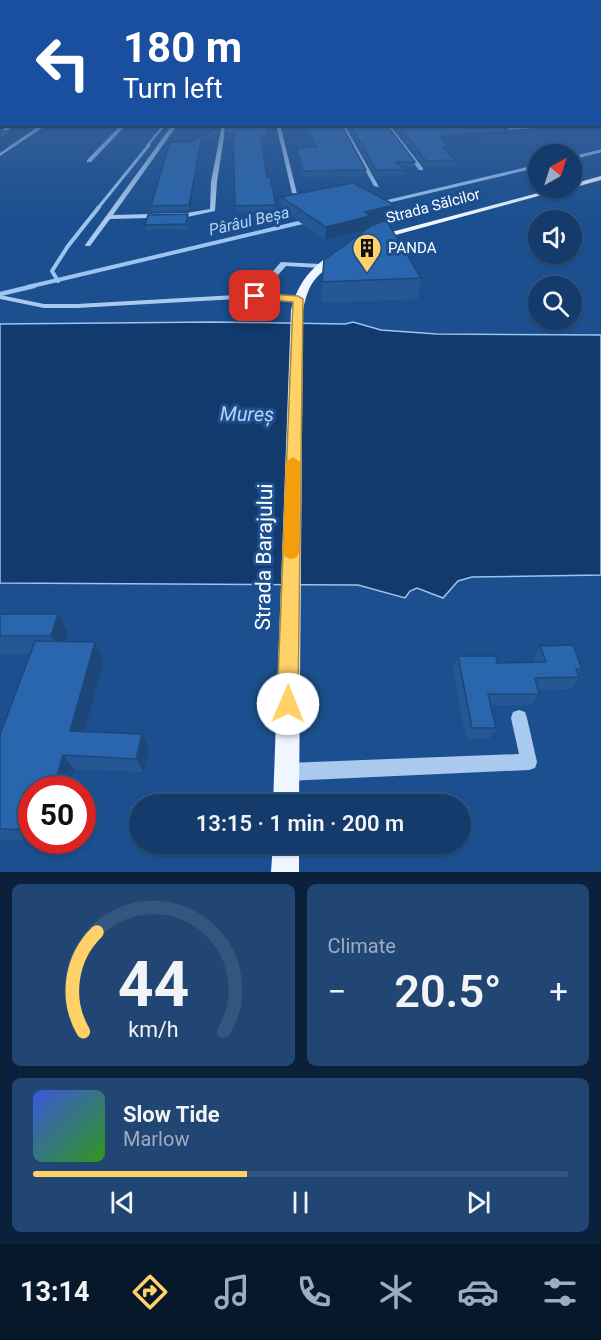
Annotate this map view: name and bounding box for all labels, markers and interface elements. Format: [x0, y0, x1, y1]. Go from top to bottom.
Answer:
text: 180 m [123, 23, 242, 72]
icon: left [24, 24, 102, 102]
text: Turn left [123, 73, 223, 105]
north arrow [528, 144, 582, 198]
map controls [528, 144, 582, 330]
street label: Strada Sălcilor [384, 185, 482, 227]
water label: Pârâul Beșa [207, 203, 291, 240]
button: sound [528, 210, 582, 264]
building icon: PANDA [351, 232, 383, 274]
place label: PANDA [388, 239, 437, 257]
pin [229, 270, 280, 321]
button: search [528, 276, 582, 330]
icon: arrive [238, 279, 271, 312]
water label: Mureș [220, 402, 274, 426]
street label: Strada Barajului [251, 483, 277, 631]
position arrow [256, 672, 320, 736]
speed limit sign: 50 [18, 776, 96, 854]
text: 13:15 · 1 min · 200 m [196, 811, 404, 836]
text: Climate [328, 934, 396, 958]
text: 44 [117, 948, 189, 1021]
text: 20.5° [394, 965, 501, 1018]
text: − [328, 972, 346, 1011]
text: + [549, 972, 568, 1011]
text: km/h [128, 1017, 178, 1042]
text: Slow Tide [123, 1102, 220, 1127]
text: Marlow [123, 1127, 189, 1151]
icon: previous [106, 1186, 139, 1219]
icon: pause [284, 1186, 317, 1219]
icon: next [462, 1186, 495, 1219]
icon: directions [129, 1271, 171, 1313]
icon: music [211, 1271, 253, 1313]
icon: phone [293, 1271, 335, 1313]
icon: climate [375, 1271, 417, 1313]
icon: car [457, 1271, 499, 1313]
icon: filters [539, 1271, 581, 1313]
text: 13:14 [20, 1276, 90, 1308]

